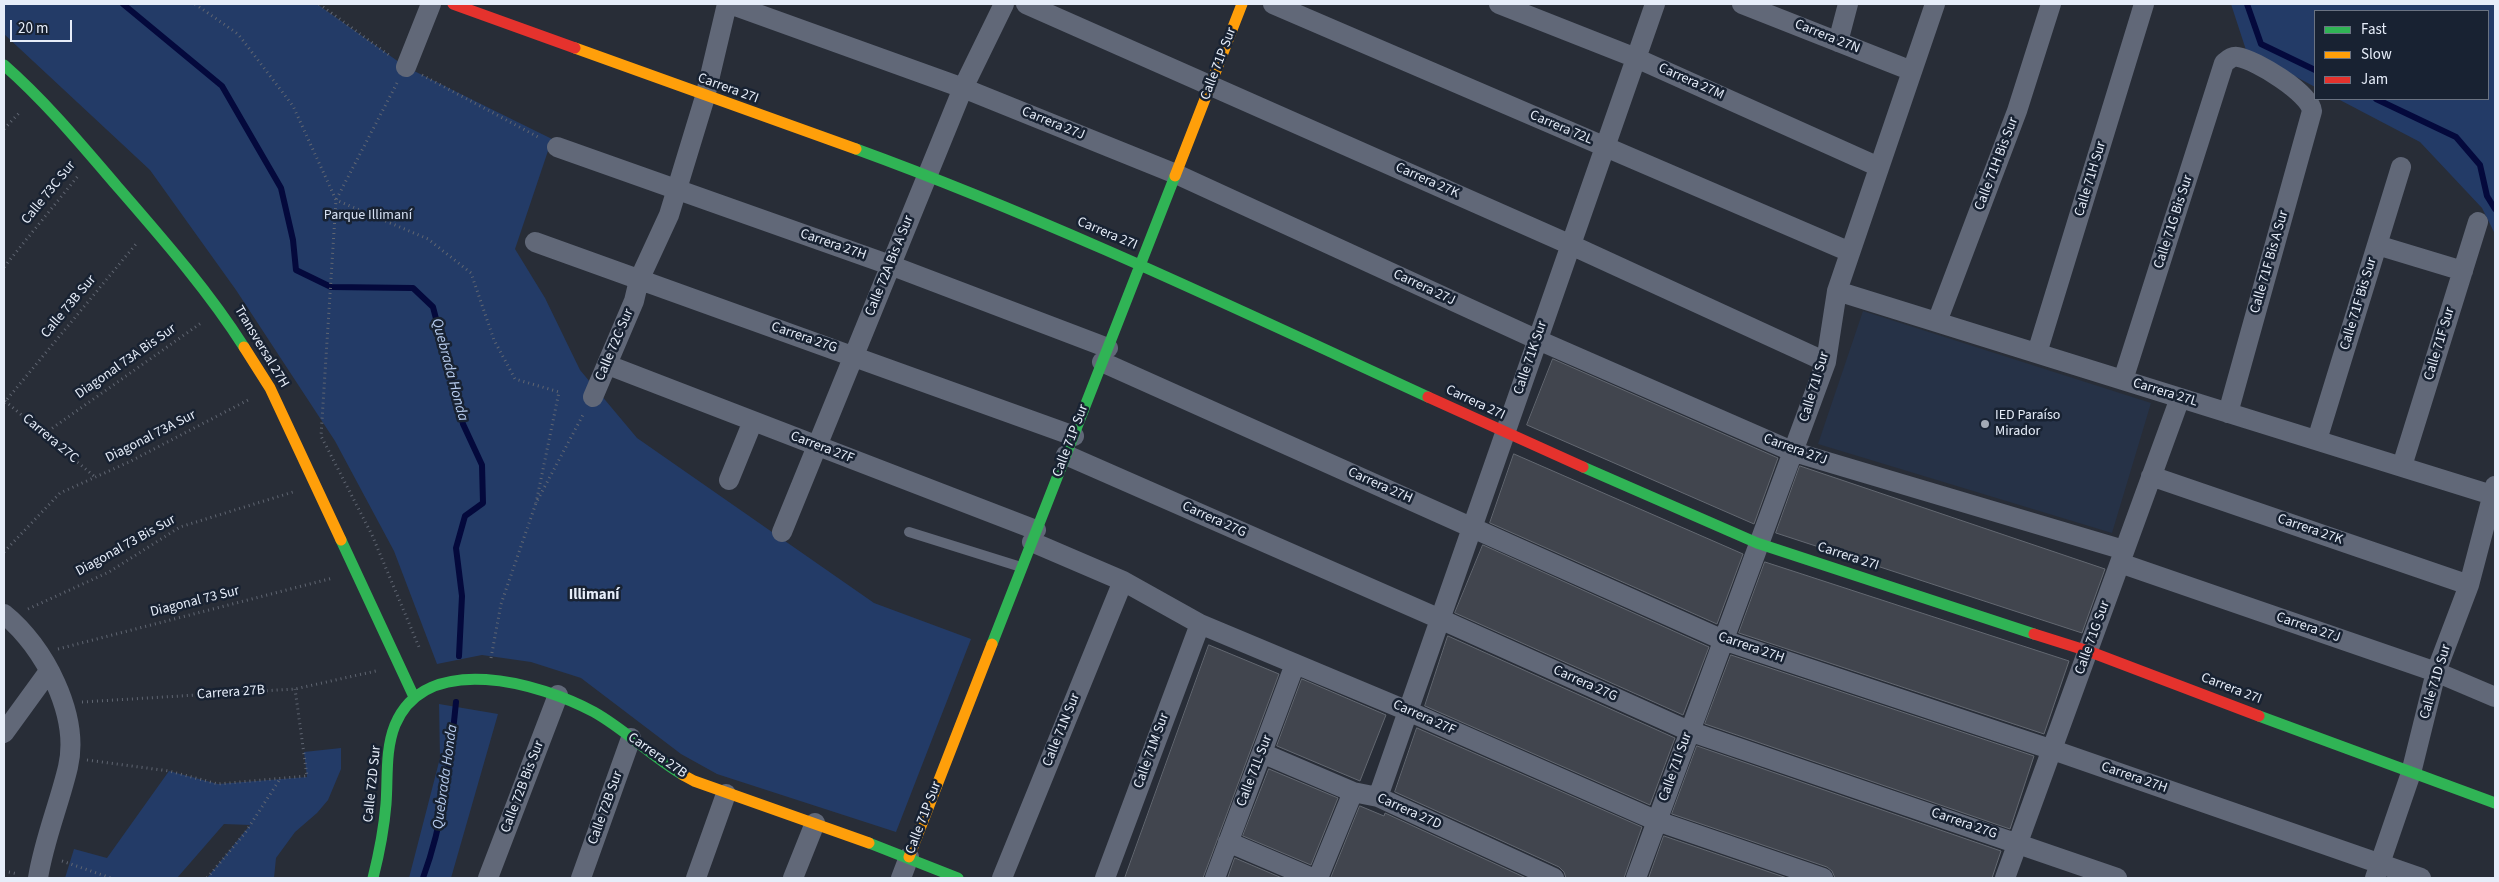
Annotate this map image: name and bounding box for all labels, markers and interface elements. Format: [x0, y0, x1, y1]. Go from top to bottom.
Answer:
scale bar [12, 10, 75, 42]
legend [2314, 10, 2489, 100]
street label: Carrera 27N [1792, 16, 1862, 58]
text: 20 m [18, 18, 48, 39]
text: Fast [2361, 19, 2387, 40]
street label: Calle 71P Sur [1197, 25, 1241, 103]
text: Slow [2361, 44, 2392, 65]
street label: Carrera 27M [1656, 60, 1726, 104]
text: Jam [2361, 69, 2388, 90]
street label: Carrera 27I [695, 70, 761, 108]
street label: Carrera 27J [1019, 104, 1087, 144]
street label: Carrera 72L [1527, 107, 1595, 149]
street label: Calle 71H Bis Sur [1972, 115, 2022, 213]
street label: Calle 71H Sur [2072, 139, 2110, 219]
street label: Calle 73C Sur [18, 158, 80, 228]
street label: Carrera 27K [1393, 160, 1461, 202]
street label: Calle 71G Bis Sur [2151, 173, 2197, 271]
park label: Parque Illimaní [324, 208, 412, 224]
street label: Calle 71F Bis A Sur [2247, 209, 2293, 315]
street label: Calle 72A Bis A Sur [862, 213, 918, 319]
street label: Carrera 27I [1074, 214, 1140, 254]
street label: Carrera 27H [798, 226, 868, 264]
street label: Calle 71F Bis Sur [2337, 256, 2381, 352]
street label: Carrera 27J [1390, 266, 1458, 310]
street label: Calle 73B Sur [38, 272, 100, 342]
street label: Transversal 27H [230, 303, 292, 391]
street label: Calle 71F Sur [2421, 305, 2459, 383]
street label: Calle 72C Sur [592, 306, 638, 384]
water label: Quebrada Honda [427, 317, 471, 423]
street label: Carrera 27G [769, 319, 839, 357]
street label: Calle 71K Sur [1511, 319, 1551, 397]
street label: Diagonal 73A Bis Sur [72, 321, 180, 403]
street label: Calle 71I Sur [1796, 350, 1834, 424]
street label: Carrera 27L [2131, 375, 2199, 411]
street label: Carrera 27I [1443, 382, 1507, 424]
street label: Calle 71P Sur [1049, 402, 1093, 480]
street label: Diagonal 73A Sur [103, 407, 199, 467]
place label: IED Paraíso Mirador [1995, 408, 2060, 441]
street label: Carrera 27C [19, 411, 81, 467]
marker: IED Paraíso Mirador [1979, 418, 1991, 430]
street label: Carrera 27F [788, 428, 856, 468]
street label: Carrera 27J [1761, 431, 1829, 469]
street label: Carrera 27H [1345, 464, 1415, 508]
street label: Carrera 27G [1179, 498, 1249, 542]
street label: Carrera 27K [2275, 511, 2345, 549]
street label: Diagonal 73 Bis Sur [73, 512, 179, 580]
street label: Carrera 27I [1815, 539, 1881, 575]
street label: Diagonal 73 Sur [149, 583, 241, 621]
district label: Illimaní [569, 587, 619, 605]
street label: Calle 71G Sur [2072, 599, 2114, 677]
street label: Carrera 27J [2274, 609, 2342, 647]
street label: Carrera 27H [1716, 629, 1786, 667]
street label: Calle 71D Sur [2417, 643, 2455, 721]
street label: Carrera 27G [1550, 662, 1620, 706]
street label: Carrera 27I [2198, 670, 2264, 708]
street label: Carrera 27B [196, 682, 266, 704]
street label: Calle 71N Sur [1040, 691, 1084, 769]
street label: Carrera 27F [1390, 697, 1458, 739]
street label: Calle 71M Sur [1131, 711, 1173, 791]
water label: Quebrada Honda [430, 723, 462, 831]
street label: Carrera 27B [624, 730, 690, 782]
street label: Calle 71I Sur [1656, 730, 1696, 804]
street label: Calle 71L Sur [1234, 733, 1276, 809]
street label: Calle 72B Bis Sur [498, 739, 548, 835]
street label: Calle 72D Sur [361, 745, 385, 823]
street label: Carrera 27H [2099, 759, 2169, 797]
street label: Calle 72B Sur [585, 769, 627, 847]
street label: Calle 71P Sur [902, 779, 946, 857]
street label: Carrera 27D [1374, 790, 1444, 834]
street label: Carrera 27G [1929, 805, 1999, 843]

